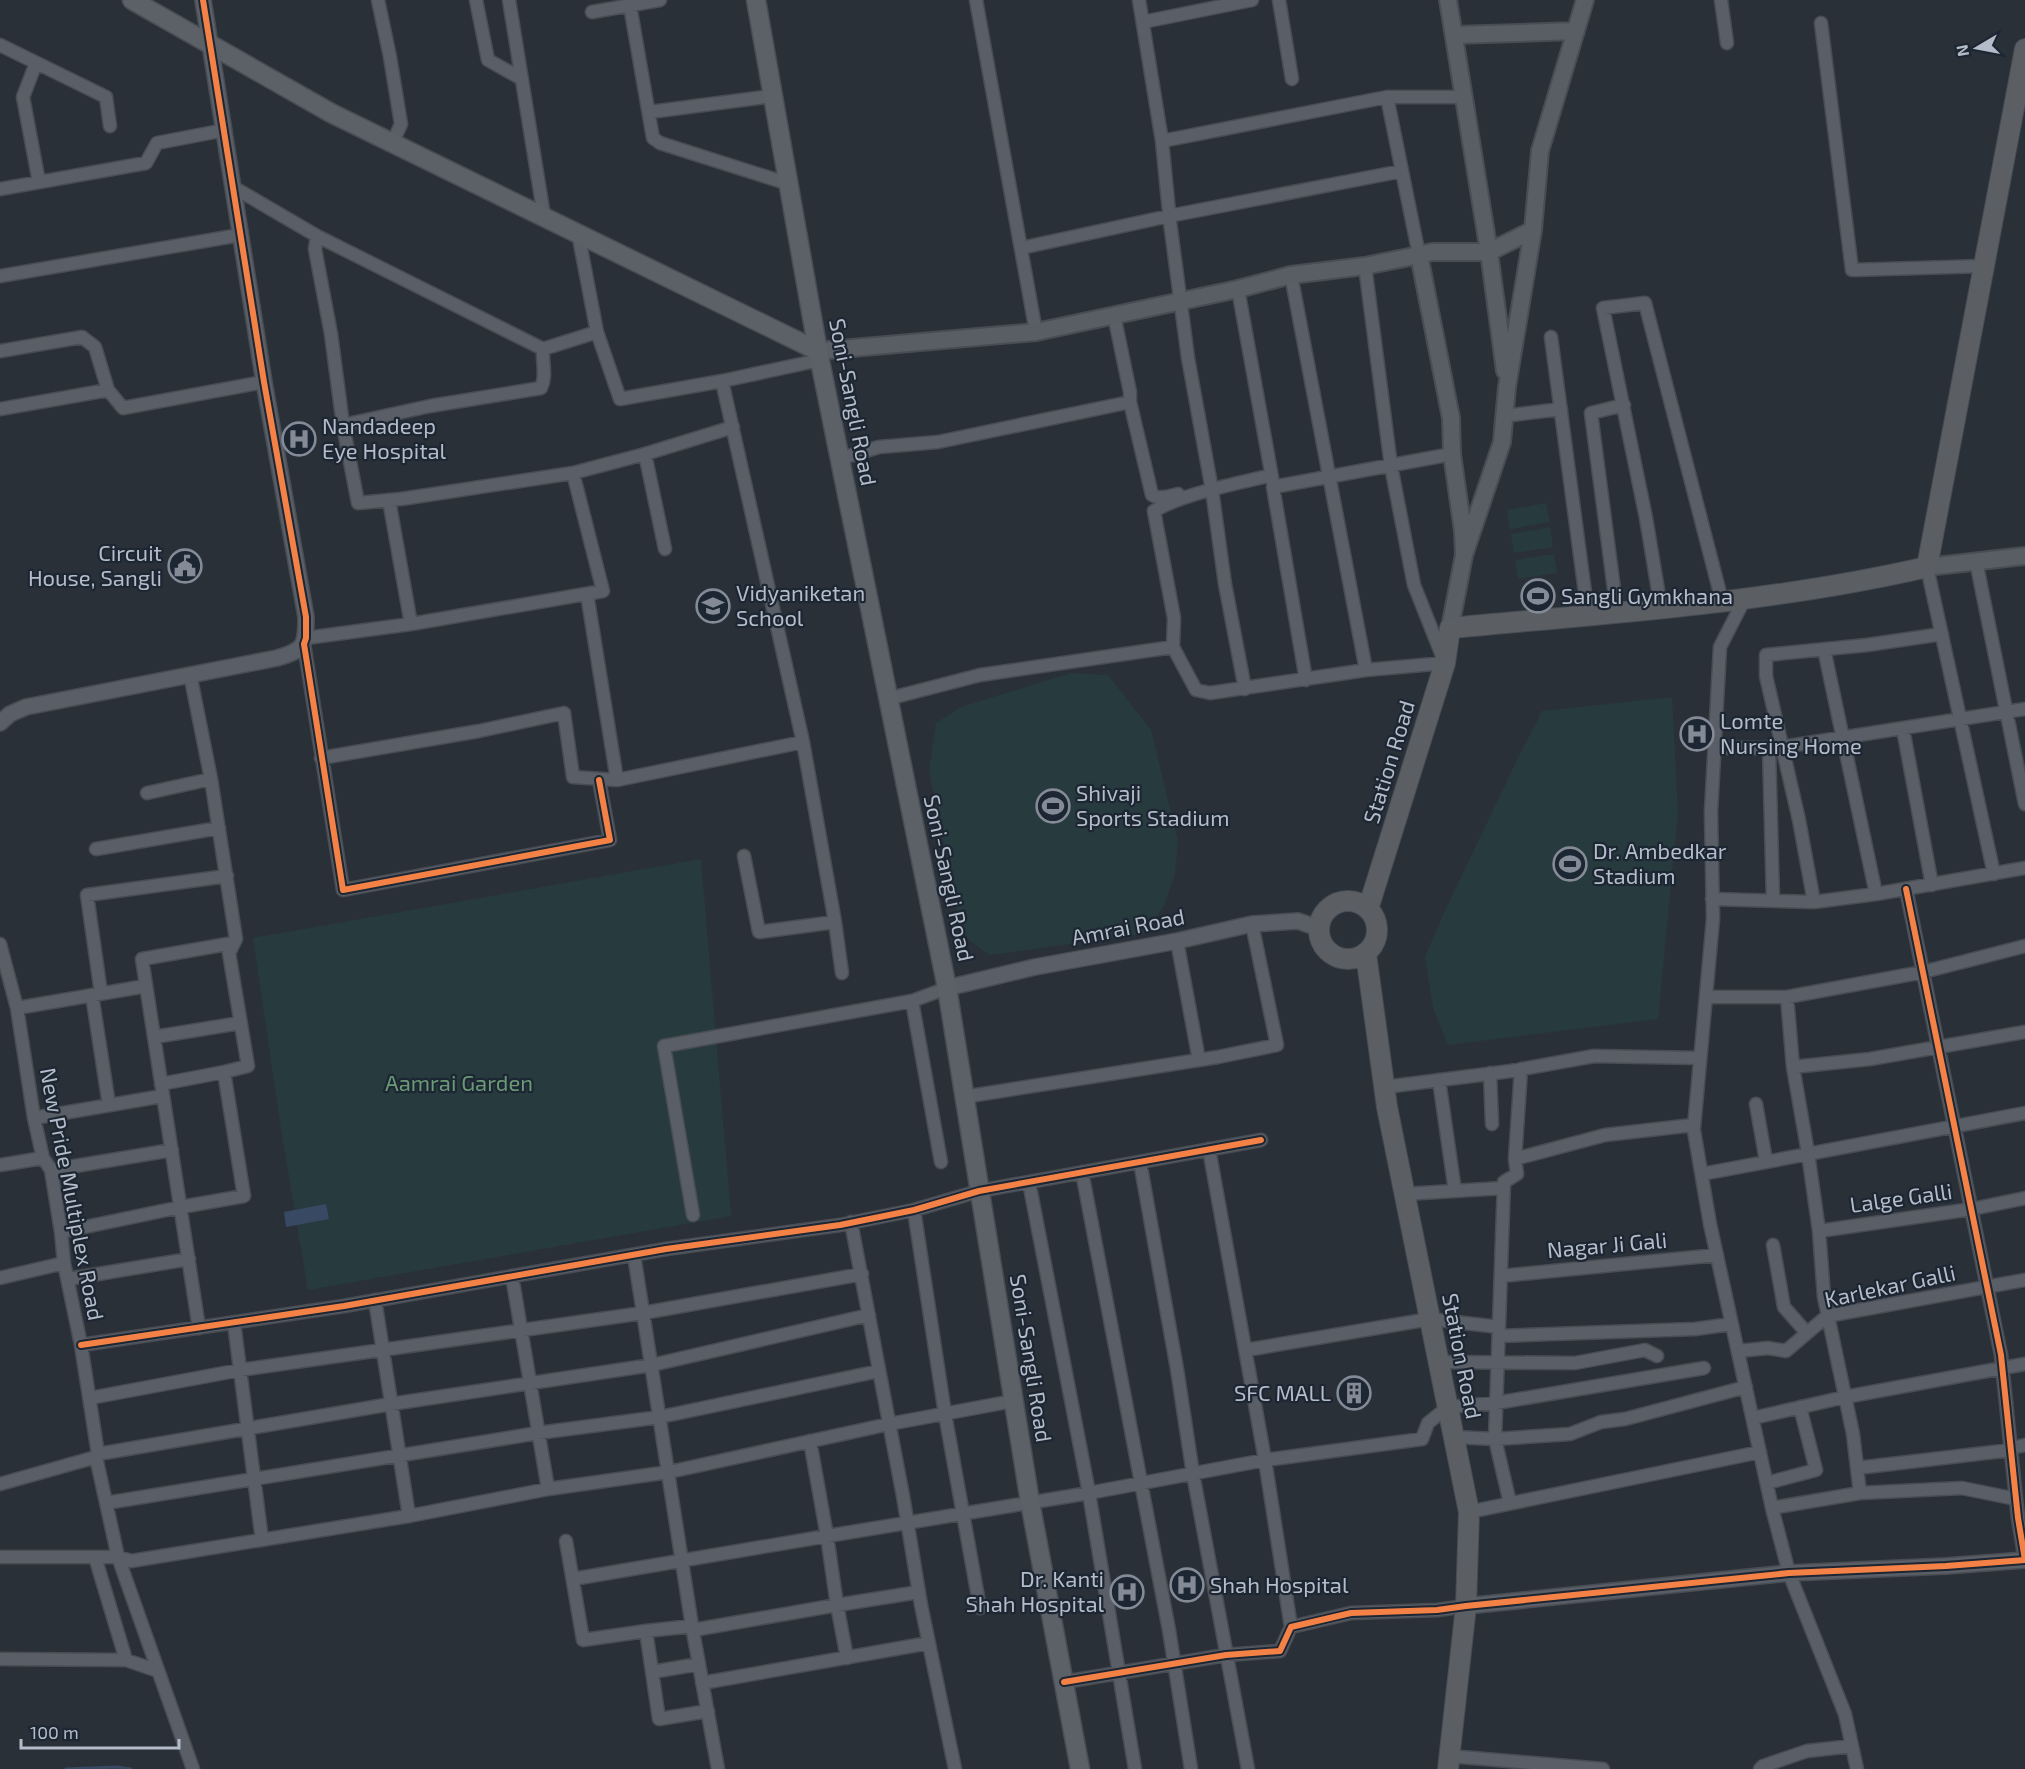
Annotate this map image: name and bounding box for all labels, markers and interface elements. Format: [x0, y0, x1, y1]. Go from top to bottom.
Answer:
north arrow [1947, 18, 2007, 78]
text: N [1951, 43, 1972, 58]
street label: Soni-Sangli Road [825, 316, 883, 488]
place label: Nandadeep Eye Hospital [322, 412, 447, 463]
hospital icon: Nandadeep Eye Hospital [281, 421, 317, 457]
place label: Circuit House, Sangli [28, 539, 162, 590]
public building icon: Circuit House, Sangli [167, 548, 203, 584]
sports icon: Sangli Gymkhana [1520, 578, 1556, 614]
place label: Vidyaniketan School [736, 579, 865, 630]
place label: Sangli Gymkhana [1561, 582, 1733, 608]
school or university icon: Vidyaniketan School [695, 588, 731, 624]
street label: Station Road [1357, 697, 1419, 826]
place label: Lomte Nursing Home [1720, 707, 1862, 758]
hospital icon: Lomte Nursing Home [1679, 716, 1715, 752]
place label: Shivaji Sports Stadium [1076, 779, 1229, 830]
sports icon: Shivaji Sports Stadium [1035, 788, 1071, 824]
street label: Soni-Sangli Road [920, 792, 980, 964]
place label: Dr. Ambedkar Stadium [1593, 837, 1727, 888]
sports icon: Dr. Ambedkar Stadium [1552, 846, 1588, 882]
street label: Amrai Road [1069, 902, 1187, 950]
street label: New Pride Multiplex Road [36, 1065, 110, 1322]
park label: Aamrai Garden [385, 1069, 533, 1095]
street label: Lalge Galli [1848, 1177, 1954, 1217]
street label: Nagar Ji Gali [1546, 1226, 1668, 1262]
street label: Karlekar Galli [1822, 1258, 1958, 1312]
street label: Soni-Sangli Road [1006, 1272, 1058, 1444]
street label: Station Road [1438, 1291, 1488, 1421]
building icon: SFC MALL [1336, 1375, 1372, 1411]
place label: SFC MALL [1234, 1379, 1331, 1405]
place label: Dr. Kanti Shah Hospital [966, 1565, 1104, 1616]
hospital icon: Shah Hospital [1169, 1567, 1205, 1603]
place label: Shah Hospital [1210, 1571, 1349, 1597]
hospital icon: Dr. Kanti Shah Hospital [1109, 1574, 1145, 1610]
scale bar [21, 1712, 178, 1750]
text: 100 m [30, 1721, 79, 1743]

